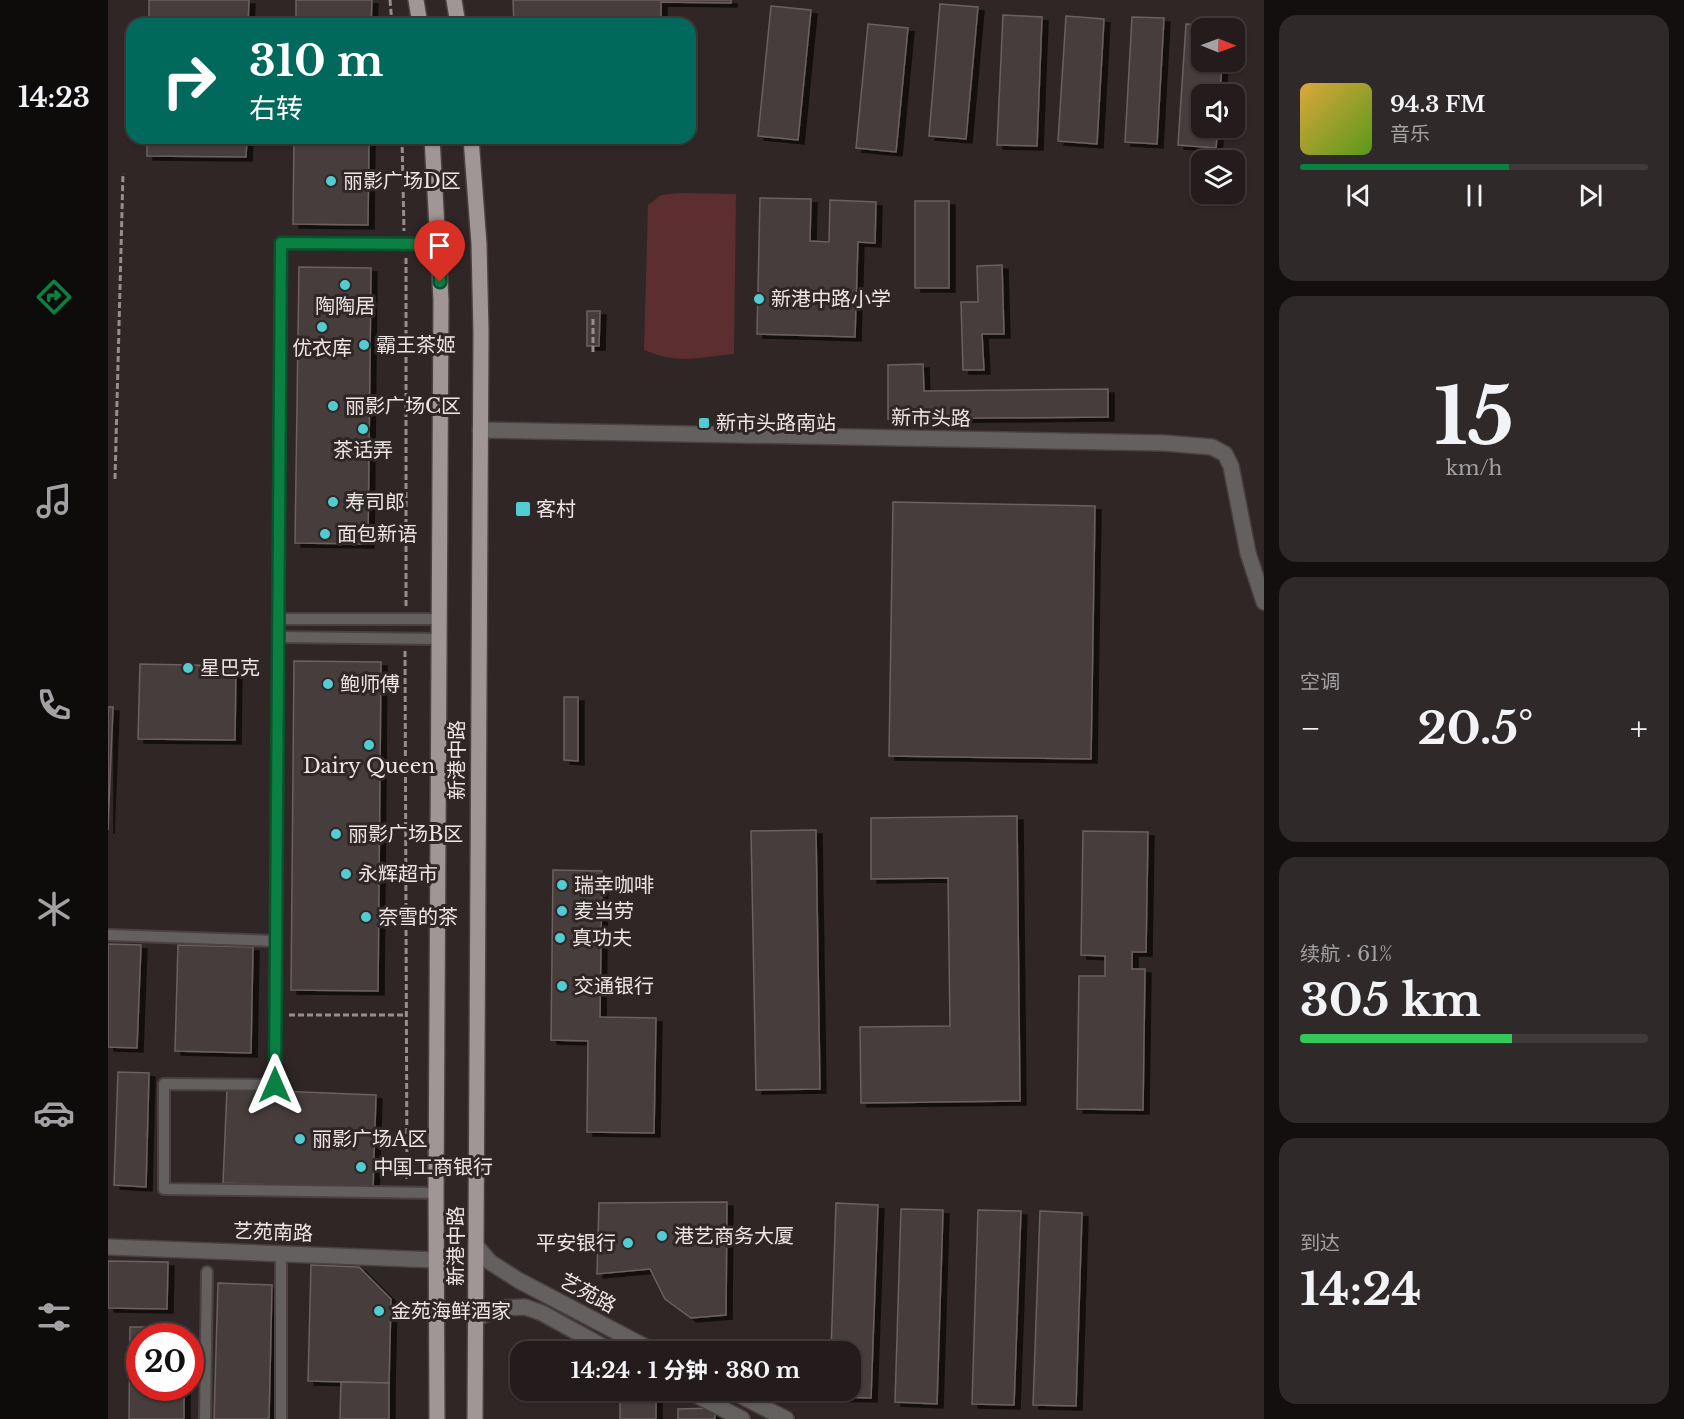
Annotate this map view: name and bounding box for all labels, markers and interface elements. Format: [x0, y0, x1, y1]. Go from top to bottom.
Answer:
north arrow [1191, 18, 1245, 72]
map controls [1191, 18, 1245, 204]
text: 310 m [249, 35, 383, 87]
icon: right [150, 42, 228, 120]
text: 14:23 [18, 81, 90, 114]
button: sound [1191, 84, 1245, 138]
text: 94.3 FM [1390, 91, 1485, 118]
text: 右转 [249, 92, 303, 125]
text: 音乐 [1390, 122, 1430, 146]
button: layers [1191, 150, 1245, 204]
place label: 丽影广场D区 [343, 169, 461, 193]
marker: 丽影广场D区 [324, 174, 338, 188]
icon: previous [1342, 179, 1375, 212]
icon: pause [1458, 179, 1491, 212]
icon: next [1574, 179, 1607, 212]
pin [414, 220, 465, 282]
icon: arrive [423, 229, 456, 262]
icon: directions [33, 276, 75, 318]
marker: 陶陶居 [338, 278, 352, 292]
place label: 新港中路小学 [771, 287, 891, 311]
marker: 新港中路小学 [752, 292, 766, 306]
place label: 陶陶居 [315, 294, 375, 318]
marker: 优衣库 [315, 320, 329, 334]
place label: 霸王茶姬 [376, 333, 456, 357]
place label: 优衣库 [292, 336, 352, 360]
marker: 霸王茶姬 [357, 338, 371, 352]
text: 15 [1434, 368, 1514, 465]
place label: 丽影广场C区 [345, 394, 461, 418]
marker: 丽影广场C区 [326, 399, 340, 413]
street label: 新市头路 [891, 405, 971, 431]
place label: 新市头路南站 [716, 411, 836, 435]
marker: 新市头路南站 [697, 416, 711, 430]
marker: 茶话弄 [356, 422, 370, 436]
place label: 茶话弄 [333, 438, 393, 462]
text: km/h [1446, 456, 1502, 480]
icon: music [33, 480, 75, 522]
place label: 寿司郎 [345, 490, 405, 514]
marker: 寿司郎 [326, 495, 340, 509]
place label: 客村 [536, 497, 576, 521]
marker: 客村 [514, 500, 532, 518]
place label: 面包新语 [337, 522, 417, 546]
marker: 面包新语 [318, 527, 332, 541]
place label: 星巴克 [200, 656, 260, 680]
marker: 星巴克 [181, 661, 195, 675]
text: 空调 [1300, 670, 1340, 694]
place label: 鲍师傅 [340, 672, 400, 696]
marker: 鲍师傅 [321, 677, 335, 691]
icon: phone [33, 684, 75, 726]
text: 20.5° [1417, 700, 1533, 756]
text: − [1300, 708, 1321, 749]
text: + [1630, 708, 1648, 749]
street label: 新港中路 [445, 720, 469, 800]
marker: Dairy Queen [362, 738, 376, 752]
place label: Dairy Queen [303, 754, 435, 778]
place label: 丽影广场B区 [348, 822, 463, 846]
marker: 丽影广场B区 [329, 827, 343, 841]
place label: 永辉超市 [358, 862, 438, 886]
marker: 永辉超市 [339, 867, 353, 881]
place label: 瑞幸咖啡 [574, 873, 654, 897]
marker: 瑞幸咖啡 [555, 878, 569, 892]
icon: climate [33, 888, 75, 930]
place label: 麦当劳 [574, 899, 634, 923]
marker: 麦当劳 [555, 904, 569, 918]
place label: 奈雪的茶 [378, 905, 458, 929]
marker: 奈雪的茶 [359, 910, 373, 924]
place label: 真功夫 [572, 926, 632, 950]
marker: 真功夫 [553, 931, 567, 945]
text: 续航 · 61% [1300, 942, 1392, 966]
text: 305 km [1300, 972, 1481, 1028]
place label: 交通银行 [574, 974, 654, 998]
marker: 交通银行 [555, 979, 569, 993]
position arrow [243, 1053, 307, 1117]
icon: car [33, 1092, 75, 1134]
place label: 丽影广场A区 [312, 1127, 427, 1151]
marker: 丽影广场A区 [293, 1132, 307, 1146]
place label: 中国工商银行 [373, 1155, 493, 1179]
marker: 中国工商银行 [354, 1160, 368, 1174]
street label: 新港中路 [444, 1206, 468, 1286]
street label: 艺苑南路 [233, 1219, 313, 1245]
place label: 港艺商务大厦 [674, 1224, 794, 1248]
marker: 港艺商务大厦 [655, 1229, 669, 1243]
place label: 平安银行 [536, 1231, 616, 1255]
text: 到达 [1300, 1231, 1340, 1255]
marker: 平安银行 [621, 1236, 635, 1250]
text: 14:24 [1300, 1261, 1421, 1317]
street label: 艺苑路 [556, 1268, 620, 1318]
icon: filters [33, 1296, 75, 1338]
place label: 金苑海鲜酒家 [391, 1299, 511, 1323]
marker: 金苑海鲜酒家 [372, 1304, 386, 1318]
speed limit sign: 20 [126, 1323, 204, 1401]
text: 14:24 · 1 分钟 · 380 m [571, 1357, 800, 1384]

